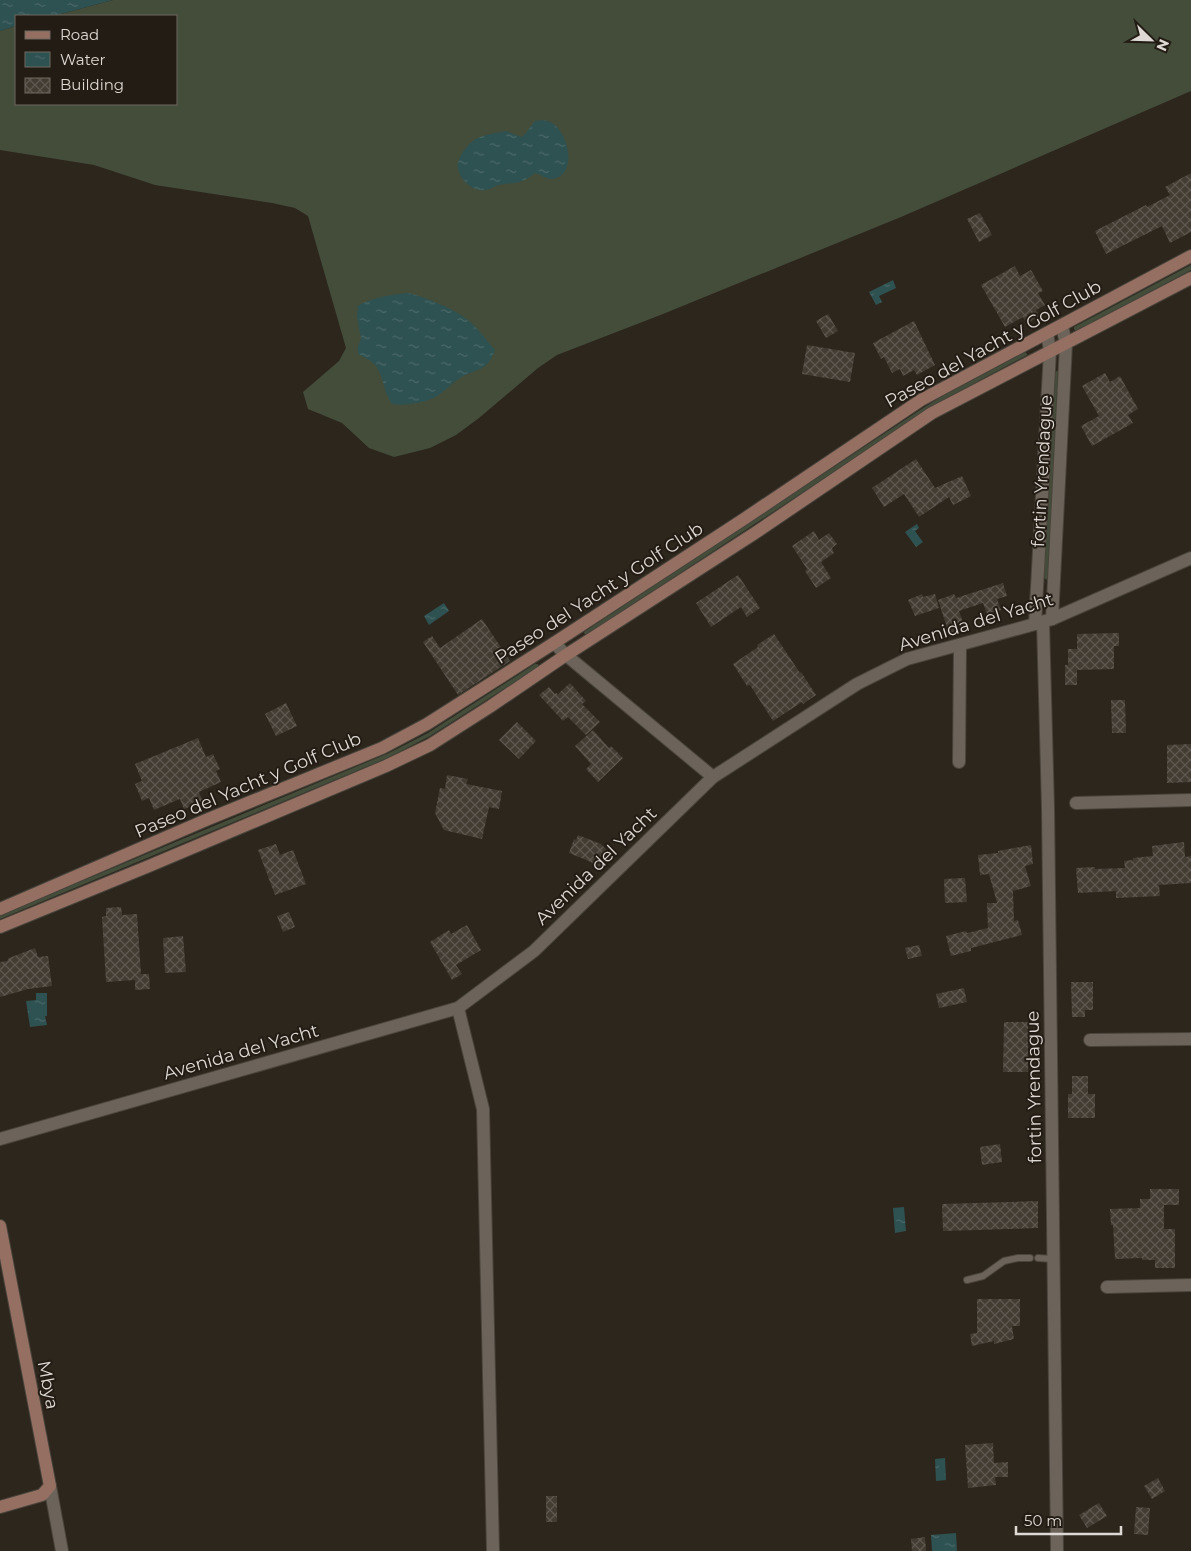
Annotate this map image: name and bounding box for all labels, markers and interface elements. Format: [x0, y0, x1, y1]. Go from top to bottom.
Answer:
legend [15, 15, 178, 105]
north arrow [1126, 15, 1176, 65]
text: Road [60, 25, 99, 44]
text: N [1152, 36, 1173, 54]
text: Water [60, 50, 106, 69]
text: Building [60, 75, 124, 94]
street label: Paseo del Yacht y Golf Club [881, 275, 1105, 413]
street label: fortin Yrendague [1027, 394, 1057, 548]
street label: Paseo del Yacht y Golf Club [491, 517, 707, 669]
street label: Avenida del Yacht [896, 588, 1056, 656]
street label: Paseo del Yacht y Golf Club [131, 727, 365, 843]
street label: Avenida del Yacht [531, 802, 661, 930]
street label: fortin Yrendague [1022, 1010, 1046, 1164]
street label: Avenida del Yacht [161, 1019, 321, 1085]
street label: Mbya [33, 1359, 63, 1411]
scale bar [1016, 1504, 1121, 1536]
text: 50 m [1024, 1511, 1062, 1530]

